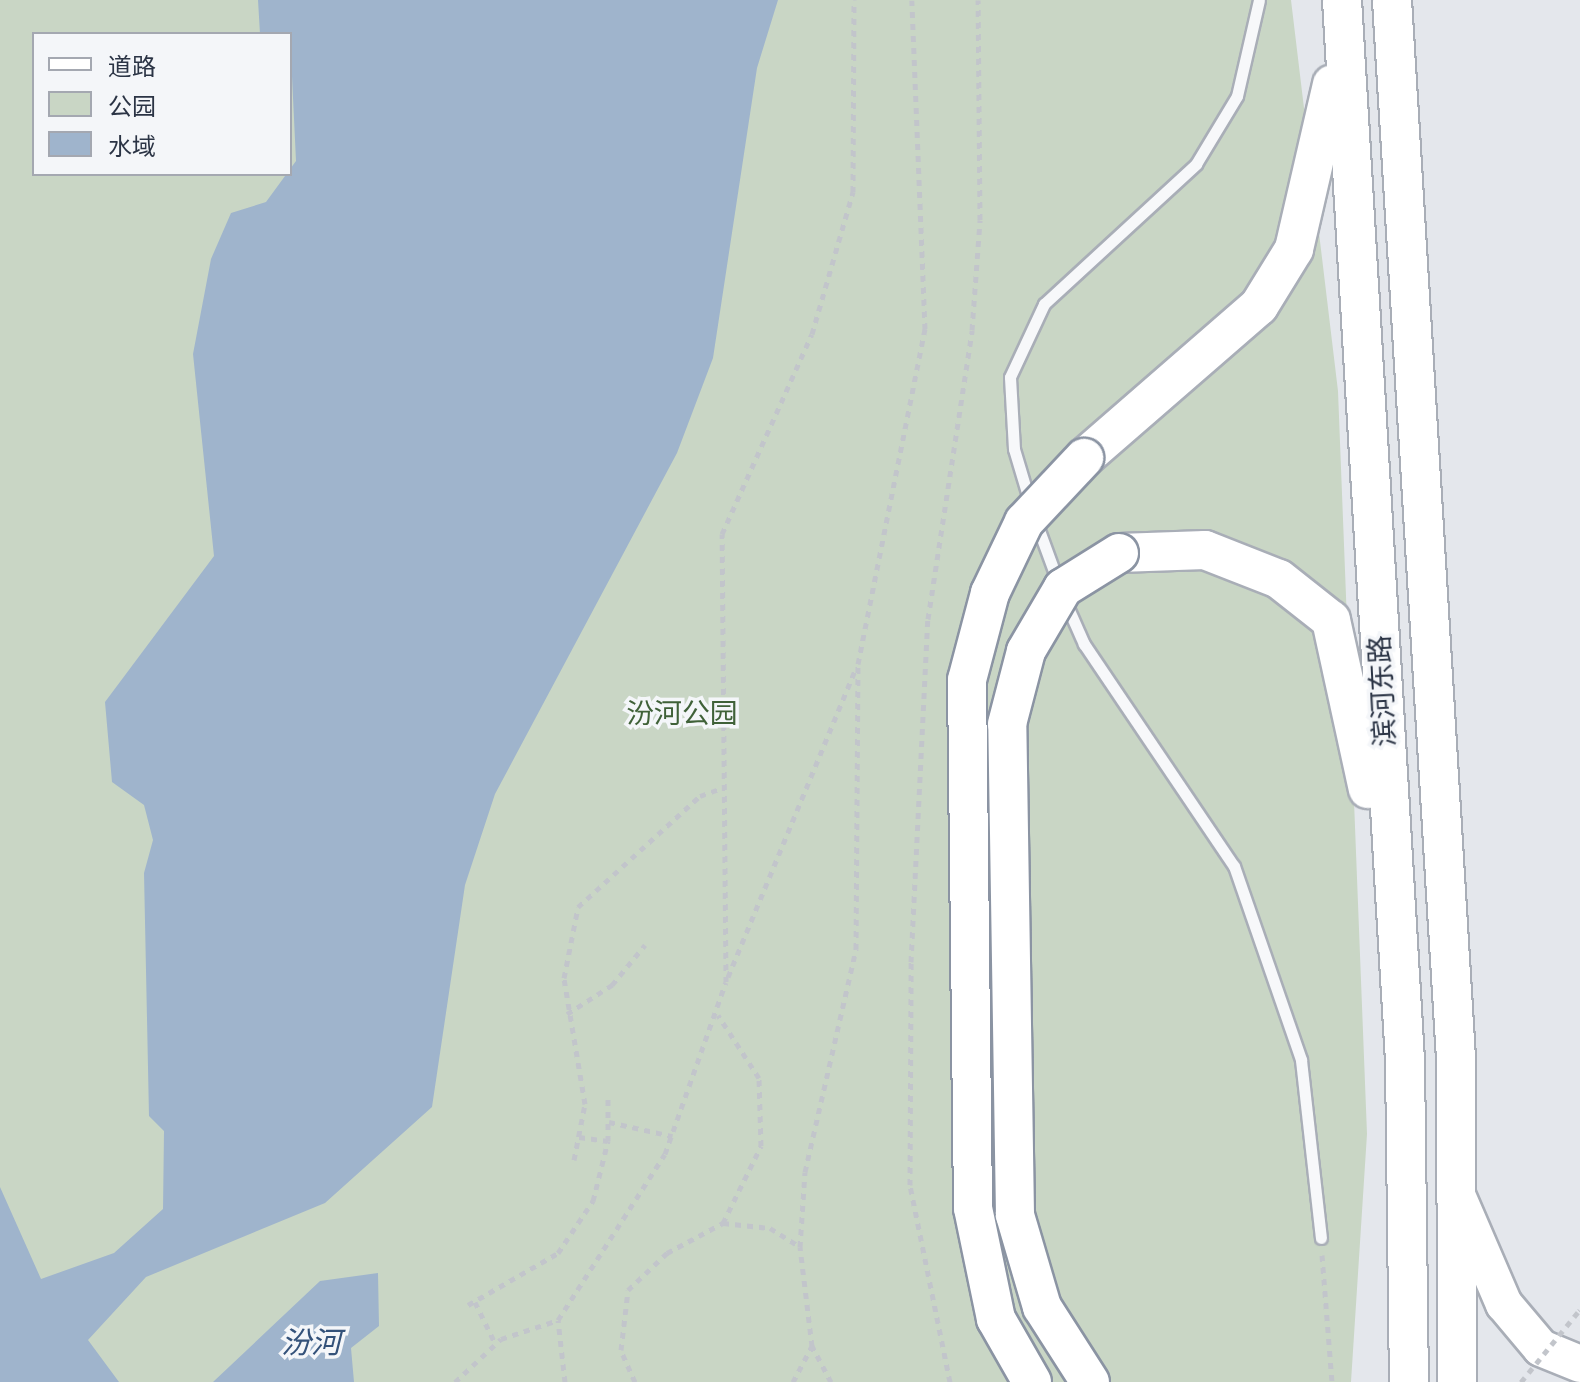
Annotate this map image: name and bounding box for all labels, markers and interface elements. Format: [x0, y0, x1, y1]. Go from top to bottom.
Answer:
legend [32, 32, 292, 176]
text: 道路 [108, 53, 156, 81]
text: 公园 [108, 93, 156, 121]
text: 水域 [108, 133, 156, 161]
street label: 滨河东路 [1363, 634, 1403, 748]
park label: 汾河公园 [626, 697, 738, 731]
water label: 汾河 [281, 1325, 341, 1361]

